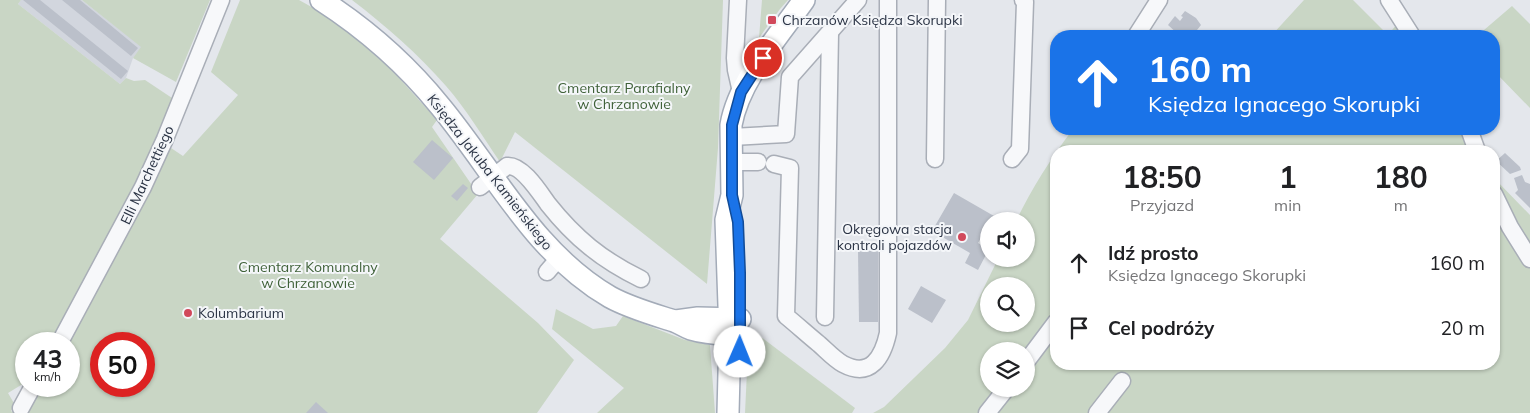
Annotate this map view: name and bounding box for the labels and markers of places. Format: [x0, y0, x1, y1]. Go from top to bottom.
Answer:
place label: Chrzanów Księdza Skorupki [782, 11, 963, 29]
marker: Chrzanów Księdza Skorupki [766, 14, 778, 26]
pin [742, 37, 784, 79]
place label: Okręgowa stacja kontroli pojazdów [837, 220, 952, 254]
marker: Okręgowa stacja kontroli pojazdów [956, 231, 968, 243]
place label: Kolumbarium [198, 304, 284, 322]
marker: Kolumbarium [182, 307, 194, 319]

